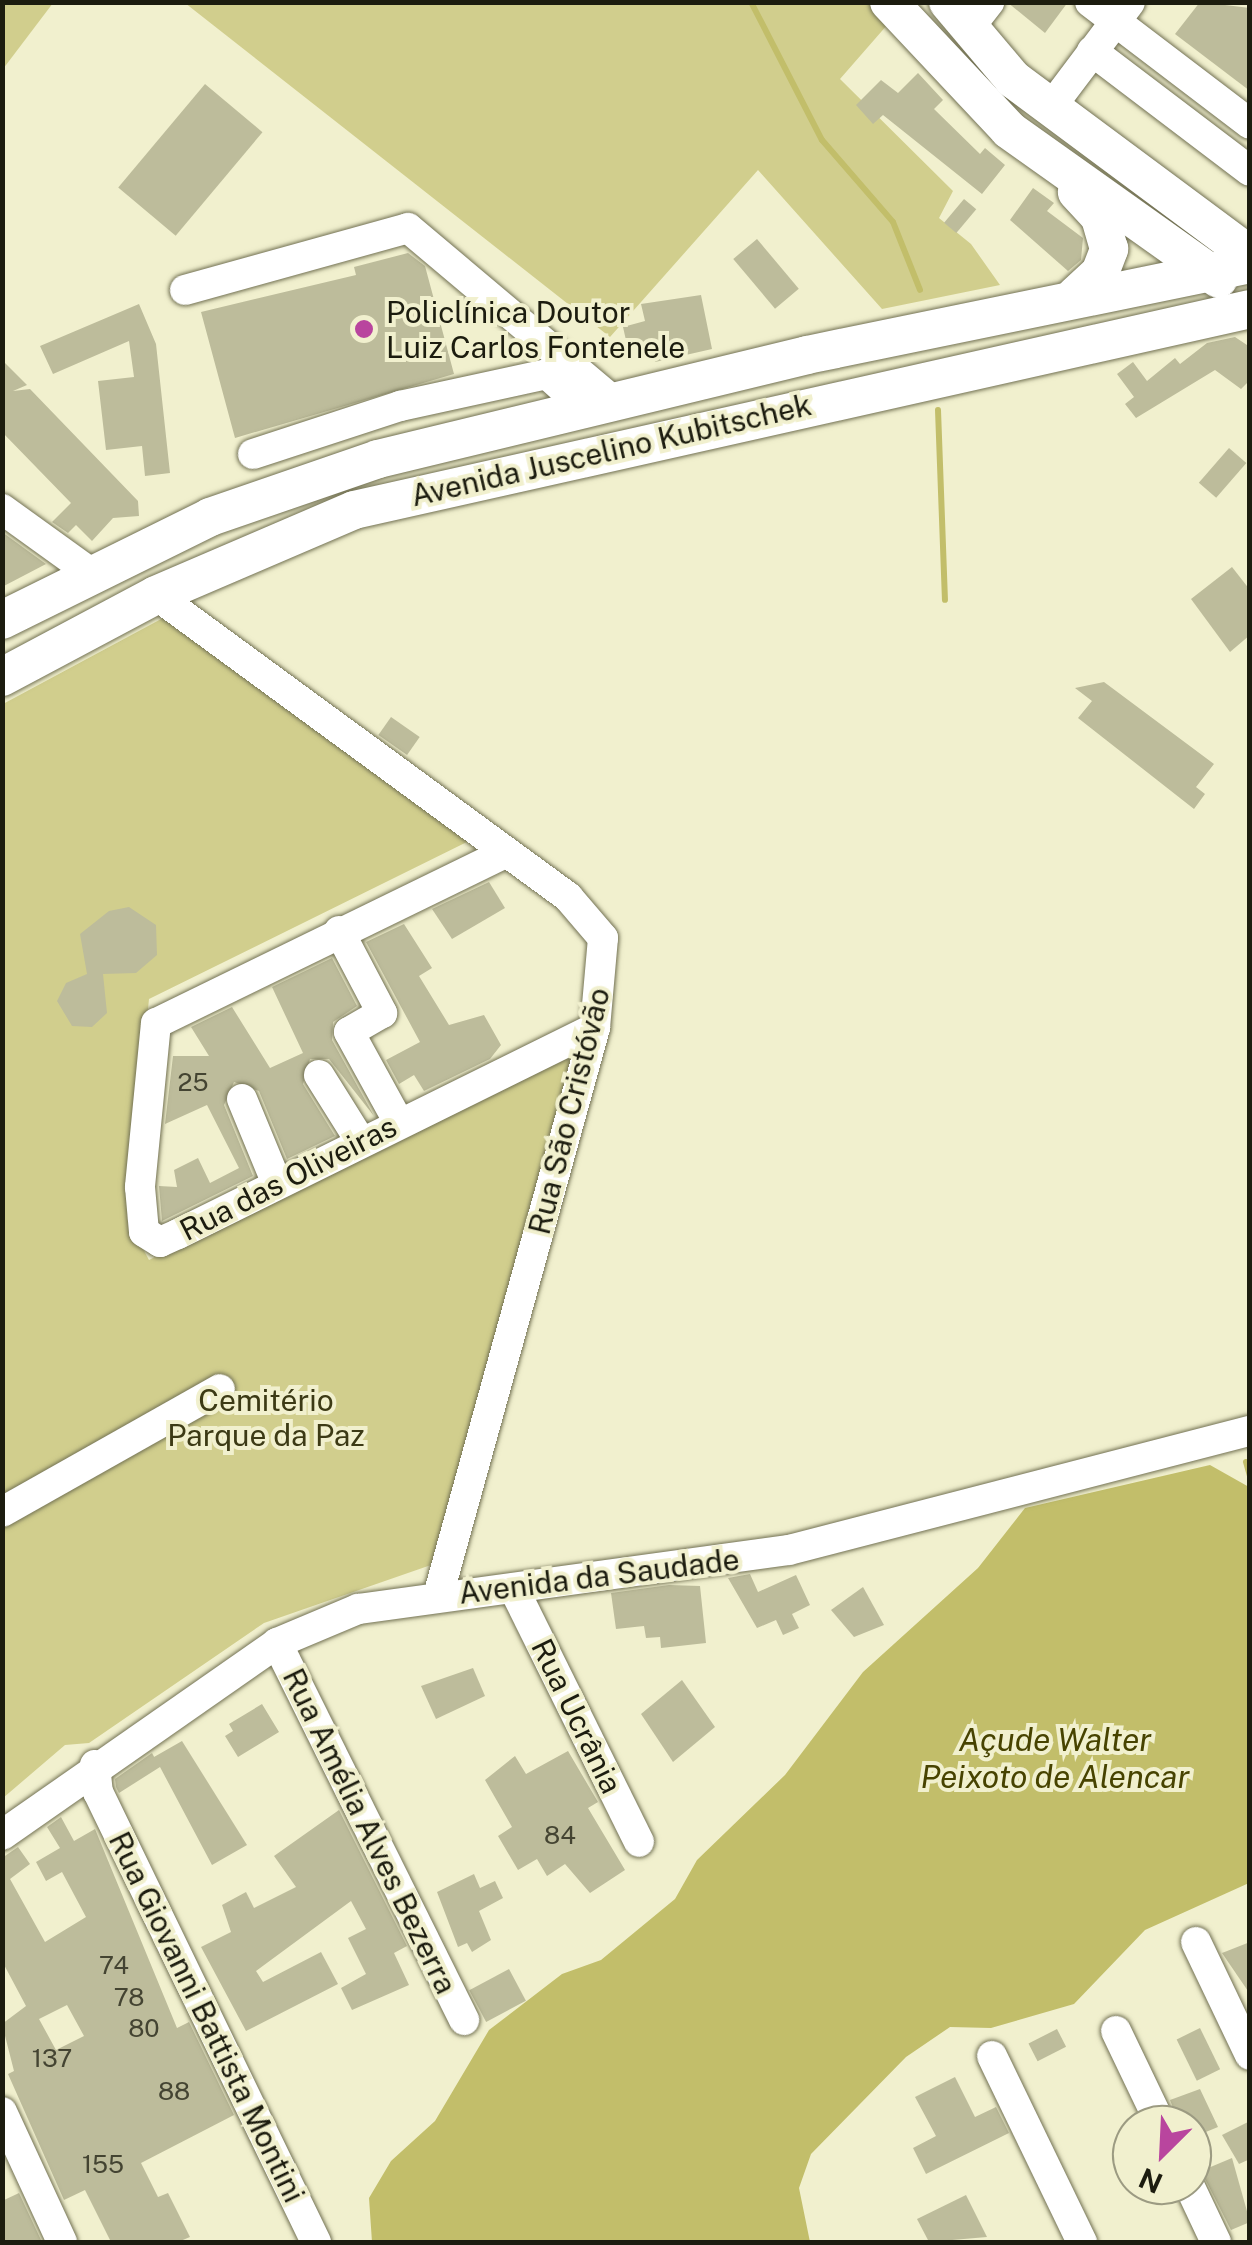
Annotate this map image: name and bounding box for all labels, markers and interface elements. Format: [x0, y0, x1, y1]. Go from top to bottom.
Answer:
place label: Policlínica Doutor Luiz Carlos Fontenele [386, 294, 685, 364]
marker: Policlínica Doutor Luiz Carlos Fontenele [351, 316, 377, 342]
street label: Avenida Juscelino Kubitschek [407, 386, 815, 514]
street label: Rua São Cristóvão [521, 984, 617, 1238]
house number: 25 [178, 1067, 208, 1097]
street label: Rua das Oliveiras [174, 1108, 402, 1248]
park label: Cemitério Parque da Paz [167, 1382, 365, 1452]
street label: Avenida da Saudade [456, 1541, 742, 1611]
street label: Rua Ucrânia [524, 1633, 630, 1799]
street label: Rua Amélia Alves Bezerra [275, 1662, 465, 2000]
water label: Açude Walter Peixoto de Alencar [920, 1722, 1190, 1797]
house number: 84 [544, 1820, 576, 1850]
street label: Rua Giovanni Battista Montini [101, 1826, 313, 2208]
house number: 74 [99, 1950, 129, 1980]
house number: 78 [114, 1982, 144, 2012]
house number: 80 [128, 2013, 160, 2043]
house number: 137 [32, 2043, 72, 2073]
house number: 88 [158, 2076, 190, 2106]
north arrow [1112, 2105, 1212, 2205]
house number: 155 [82, 2149, 124, 2179]
text: N [1134, 2162, 1167, 2201]

